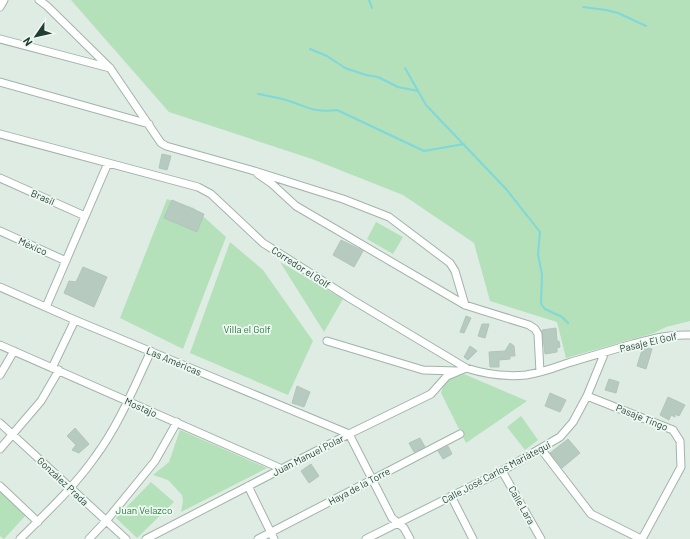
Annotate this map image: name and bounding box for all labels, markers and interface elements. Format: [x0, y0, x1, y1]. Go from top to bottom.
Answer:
north arrow [16, 16, 56, 56]
text: N [20, 35, 35, 49]
street label: Brasil [29, 187, 57, 207]
street label: México [17, 234, 49, 258]
street label: Corredor el Golf [269, 244, 333, 291]
park label: Villa el Golf [223, 323, 271, 335]
street label: Pasaje El Golf [618, 329, 678, 354]
street label: Las Américas [145, 344, 203, 378]
street label: Mostajo [123, 395, 159, 419]
street label: Pasaje Tingo [614, 401, 670, 433]
street label: Juan Manuel Polar [270, 432, 346, 478]
street label: Calle José Carlos Mariátegui [440, 438, 552, 506]
street label: González Prada [35, 454, 91, 508]
street label: Haya de la Torre [326, 465, 392, 507]
street label: Calle Lara [506, 484, 538, 526]
park label: Juan Velazco [116, 504, 172, 516]

